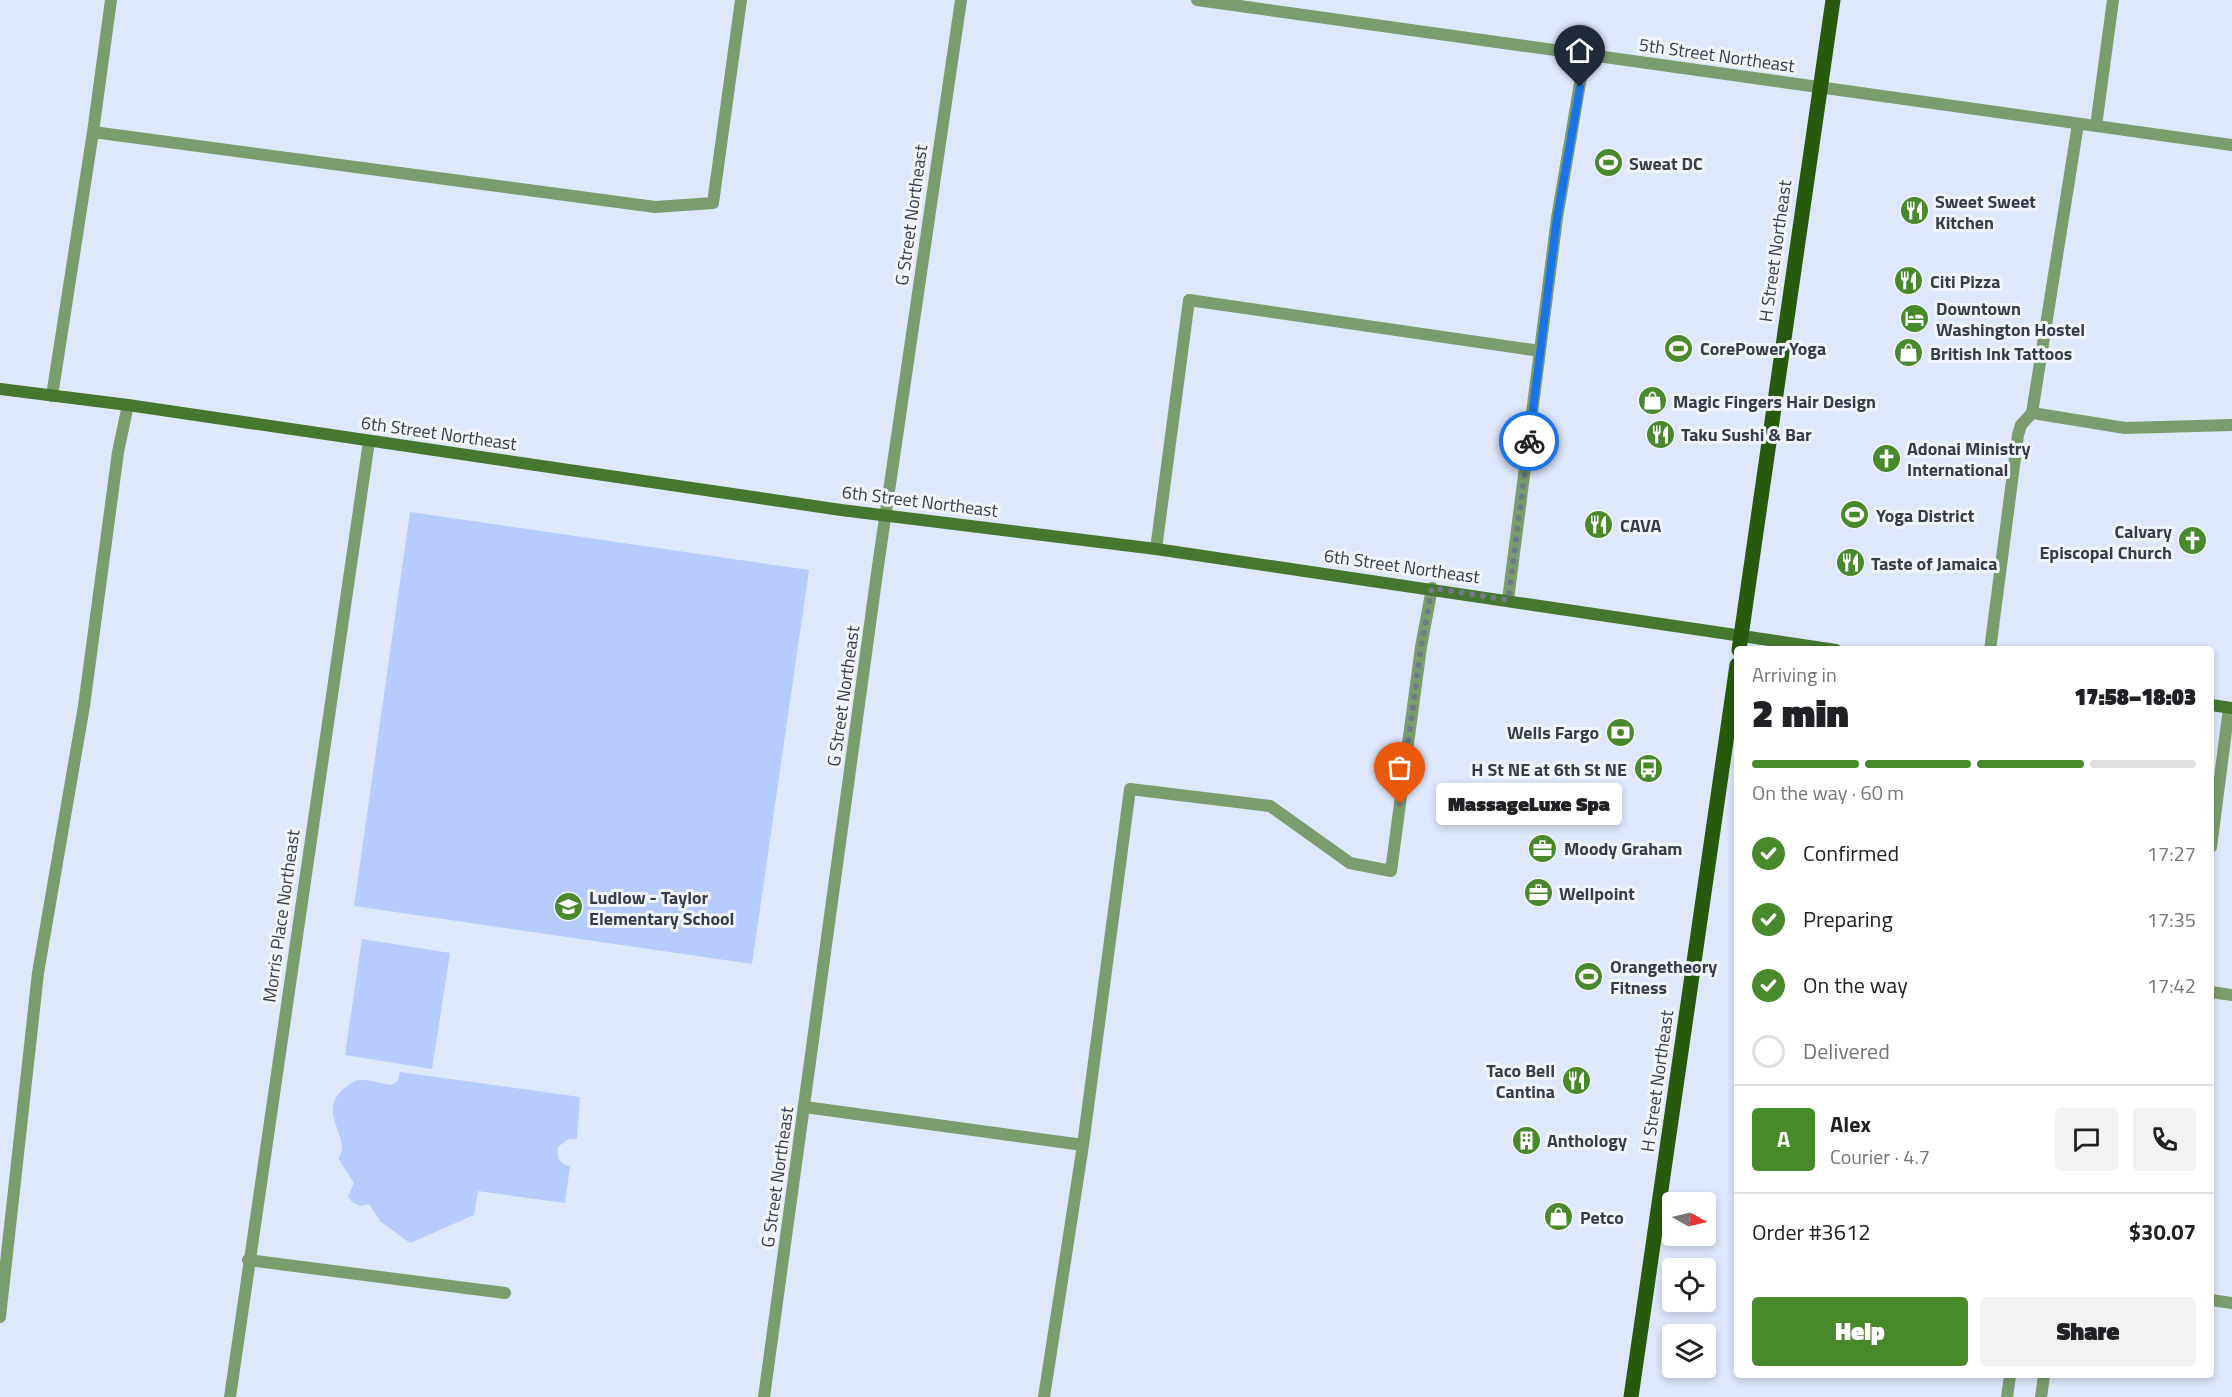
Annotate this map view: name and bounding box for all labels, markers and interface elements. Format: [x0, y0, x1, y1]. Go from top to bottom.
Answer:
pin [1554, 25, 1605, 87]
street label: 5th Street Northeast [1637, 31, 1797, 79]
icon: home [1563, 34, 1596, 67]
street label: G Street Northeast [888, 142, 934, 287]
sports icon: Sweat DC [1592, 147, 1624, 179]
place label: Sweat DC [1629, 150, 1703, 177]
street label: H Street Northeast [1752, 178, 1798, 324]
place label: Sweet Sweet Kitchen [1935, 188, 2036, 236]
restaurant icon: Sweet Sweet Kitchen [1898, 195, 1930, 227]
restaurant icon: Citi Pizza [1893, 265, 1925, 297]
place label: Citi Pizza [1930, 268, 2000, 295]
place label: Downtown Washington Hostel [1936, 295, 2085, 343]
hotel icon: Downtown Washington Hostel [1899, 302, 1931, 334]
sports icon: CorePower Yoga [1663, 332, 1695, 364]
place label: CorePower Yoga [1700, 335, 1826, 362]
shop icon: British Ink Tattoos [1893, 337, 1925, 369]
place label: British Ink Tattoos [1930, 340, 2072, 367]
shop icon: Magic Fingers Hair Design [1636, 385, 1668, 417]
place label: Magic Fingers Hair Design [1673, 388, 1876, 415]
street label: 6th Street Northeast [359, 409, 519, 457]
courier [1499, 411, 1559, 471]
restaurant icon: Taku Sushi & Bar [1644, 418, 1676, 450]
place label: Taku Sushi & Bar [1681, 421, 1812, 448]
icon: bike [1513, 425, 1546, 458]
place label: Adonai Ministry International [1907, 435, 2030, 483]
church icon: Adonai Ministry International [1870, 442, 1902, 474]
street label: 6th Street Northeast [840, 478, 1000, 524]
sports icon: Yoga District [1839, 499, 1871, 531]
place label: Yoga District [1876, 502, 1975, 529]
restaurant icon: CAVA [1583, 509, 1615, 541]
place label: CAVA [1620, 512, 1661, 539]
place label: Calvary Episcopal Church [2039, 518, 2172, 566]
church icon: Calvary Episcopal Church [2177, 525, 2209, 557]
street label: 6th Street Northeast [1322, 542, 1482, 590]
restaurant icon: Taste of Jamaica [1834, 547, 1866, 579]
place label: Taste of Jamaica [1871, 550, 1997, 577]
street label: G Street Northeast [820, 623, 866, 768]
text: Arriving in [1752, 659, 1837, 690]
text: 17:58–18:03 [2074, 680, 2196, 714]
text: 2 min [1752, 683, 1849, 742]
bank icon: Wells Fargo [1604, 716, 1636, 748]
place label: Wells Fargo [1507, 719, 1599, 746]
pin [1374, 742, 1425, 804]
icon: bag [1383, 751, 1416, 784]
bus stop icon: H St NE at 6th St NE [1632, 753, 1664, 785]
place label: H St NE at 6th St NE [1471, 756, 1627, 783]
text: On the way · 60 m [1752, 777, 1904, 808]
callout: MassageLuxe Spa [1436, 783, 1622, 825]
text: MassageLuxe Spa [1448, 788, 1610, 819]
street label: Morris Place Northeast [255, 827, 307, 1004]
office icon: Moody Graham [1527, 832, 1559, 864]
place label: Moody Graham [1564, 835, 1682, 862]
text: Confirmed [1803, 836, 1899, 870]
icon: check [1752, 837, 1785, 870]
text: 17:27 [2147, 838, 2196, 869]
office icon: Wellpoint [1522, 877, 1554, 909]
place label: Wellpoint [1559, 880, 1635, 907]
place label: Ludlow - Taylor Elementary School [589, 884, 734, 932]
school or university icon: Ludlow - Taylor Elementary School [552, 891, 584, 923]
text: Preparing [1803, 902, 1893, 936]
icon: check [1752, 903, 1785, 936]
text: 17:35 [2147, 904, 2196, 935]
place label: Orangetheory Fitness [1610, 953, 1717, 1001]
sports icon: Orangetheory Fitness [1573, 960, 1605, 992]
text: On the way [1803, 968, 1908, 1002]
icon: check [1752, 969, 1785, 1002]
text: 17:42 [2147, 970, 2196, 1001]
street label: H Street Northeast [1634, 1008, 1680, 1154]
text: Delivered [1803, 1034, 1890, 1068]
place label: Taco Bell Cantina [1486, 1057, 1555, 1105]
restaurant icon: Taco Bell Cantina [1560, 1064, 1592, 1096]
street label: G Street Northeast [754, 1104, 800, 1249]
text: Alex [1830, 1107, 1871, 1141]
button: chat [2055, 1108, 2118, 1171]
button: phone [2133, 1108, 2196, 1171]
text: A [1777, 1122, 1790, 1156]
building icon: Anthology [1510, 1124, 1542, 1156]
place label: Anthology [1547, 1127, 1627, 1154]
text: Courier · 4.7 [1830, 1141, 1930, 1172]
north arrow [1662, 1192, 1716, 1246]
map controls [1662, 1192, 1716, 1378]
shop icon: Petco [1543, 1201, 1575, 1233]
place label: Petco [1580, 1204, 1624, 1231]
text: Order #3612 [1752, 1215, 1871, 1249]
text: $30.07 [2129, 1215, 2196, 1249]
button: locate [1662, 1258, 1716, 1312]
button: Help [1752, 1297, 1968, 1366]
button: Share [1980, 1297, 2196, 1366]
button: layers [1662, 1324, 1716, 1378]

